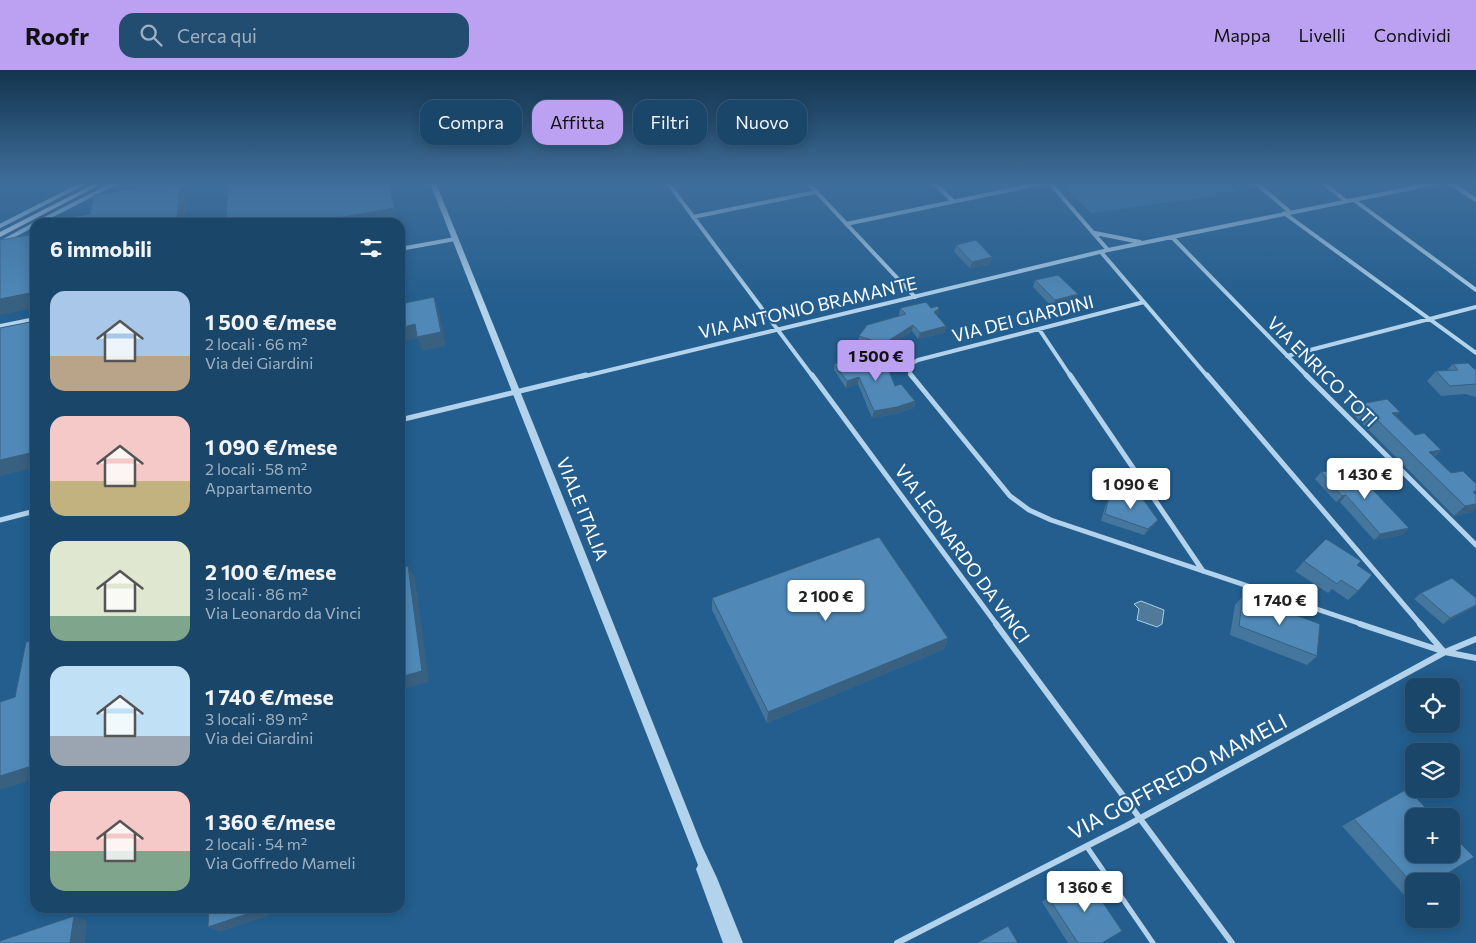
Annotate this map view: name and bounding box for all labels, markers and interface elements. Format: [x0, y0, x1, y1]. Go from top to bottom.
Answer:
search box [119, 13, 469, 58]
text: Roofr [25, 21, 89, 50]
icon: search [137, 21, 165, 49]
text: Cerca qui [177, 24, 257, 47]
text: Mappa [1213, 24, 1271, 46]
text: Livelli [1299, 24, 1346, 46]
text: Condividi [1374, 24, 1451, 46]
chip: Compra [420, 100, 522, 145]
chip: Affitta [532, 100, 623, 145]
chip: Filtri [633, 100, 707, 145]
chip: Nuovo [717, 100, 807, 145]
icon: filters [357, 234, 385, 262]
text: 6 immobili [50, 236, 152, 261]
street label: VIA ANTONIO BRAMANTE [697, 271, 919, 343]
street label: VIA DEI GIARDINI [950, 290, 1096, 346]
text: 1 500 €/mese [205, 309, 337, 334]
icon: home [90, 311, 150, 371]
street label: VIA ENRICO TOTI [1263, 312, 1382, 431]
text: 2 locali · 66 m² [205, 334, 308, 353]
pin: 1 500 € [830, 340, 922, 382]
text: 1 500 € [848, 346, 904, 365]
text: Via dei Giardini [205, 353, 313, 372]
text: 1 090 €/mese [205, 434, 337, 459]
icon: home [90, 436, 150, 496]
street label: VIALE ITALIA [552, 454, 614, 563]
pin: 1 430 € [1319, 458, 1411, 500]
text: 2 locali · 58 m² [205, 459, 307, 478]
street label: VIA LEONARDO DA VINCI [891, 460, 1035, 647]
text: 1 430 € [1338, 464, 1392, 483]
pin: 1 090 € [1085, 468, 1177, 510]
text: 1 090 € [1103, 474, 1159, 493]
text: Appartamento [205, 478, 312, 497]
text: 2 100 €/mese [205, 559, 336, 584]
icon: home [90, 561, 150, 621]
pin: 2 100 € [780, 580, 872, 622]
text: 3 locali · 86 m² [205, 584, 308, 603]
pin: 1 740 € [1234, 584, 1326, 626]
text: 2 100 € [799, 586, 853, 605]
text: 1 740 € [1254, 590, 1306, 609]
text: Via Leonardo da Vinci [205, 603, 361, 622]
map controls [1405, 678, 1460, 928]
button: locate [1405, 678, 1460, 733]
text: 1 740 €/mese [205, 684, 333, 709]
icon: home [90, 686, 150, 746]
street label: VIA GOFFREDO MAMELI [1064, 707, 1291, 844]
text: 3 locali · 89 m² [205, 709, 308, 728]
text: Via dei Giardini [205, 728, 313, 747]
button: layers [1405, 743, 1460, 798]
button: + [1405, 808, 1460, 863]
text: 1 360 €/mese [205, 809, 336, 834]
icon: home [90, 811, 150, 871]
text: 2 locali · 54 m² [205, 834, 307, 853]
text: Via Goffredo Mameli [205, 853, 356, 872]
pin: 1 360 € [1039, 870, 1131, 913]
button: − [1405, 873, 1460, 928]
text: 1 360 € [1058, 877, 1112, 896]

